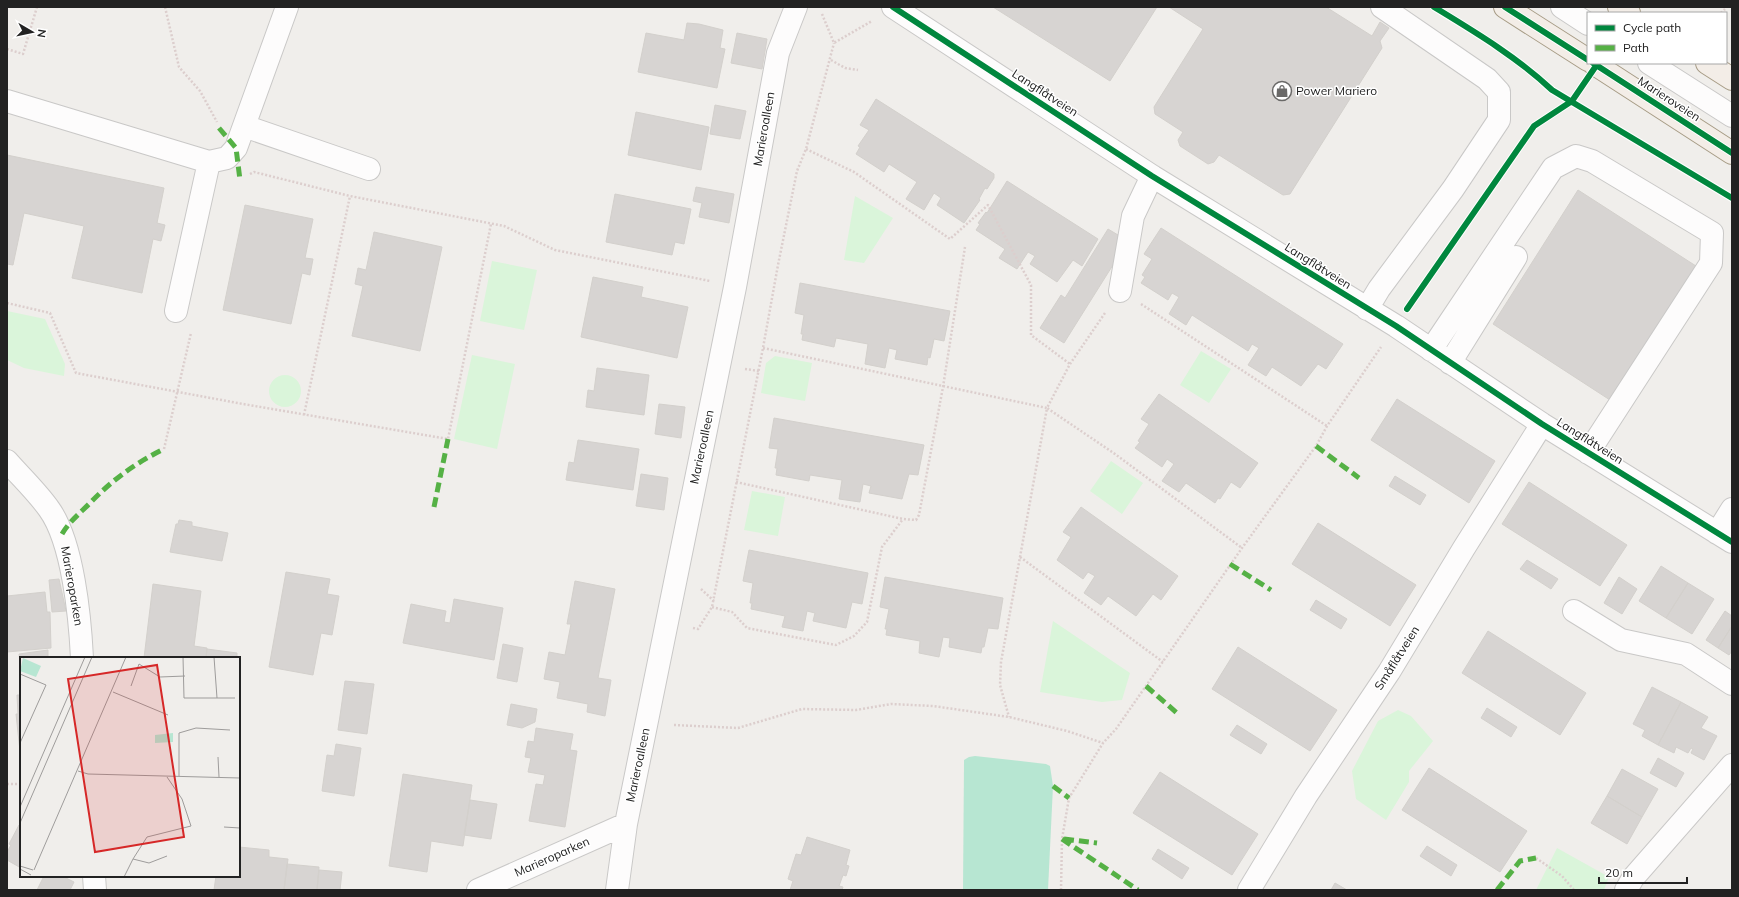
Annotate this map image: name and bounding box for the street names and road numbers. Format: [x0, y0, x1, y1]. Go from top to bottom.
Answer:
street label: Langflåtveien [1009, 66, 1081, 119]
street label: Marieroveien [1635, 73, 1703, 124]
street label: Marieroalleen [750, 90, 777, 167]
street label: Langflåtveien [1282, 239, 1354, 292]
street label: Marieroalleen [686, 408, 717, 485]
street label: Langflåtveien [1554, 414, 1626, 467]
street label: Marieroparken [58, 545, 87, 627]
street label: Småflåtveien [1371, 623, 1422, 693]
street label: Marieroalleen [622, 726, 653, 803]
street label: Marieroparken [512, 833, 592, 880]

